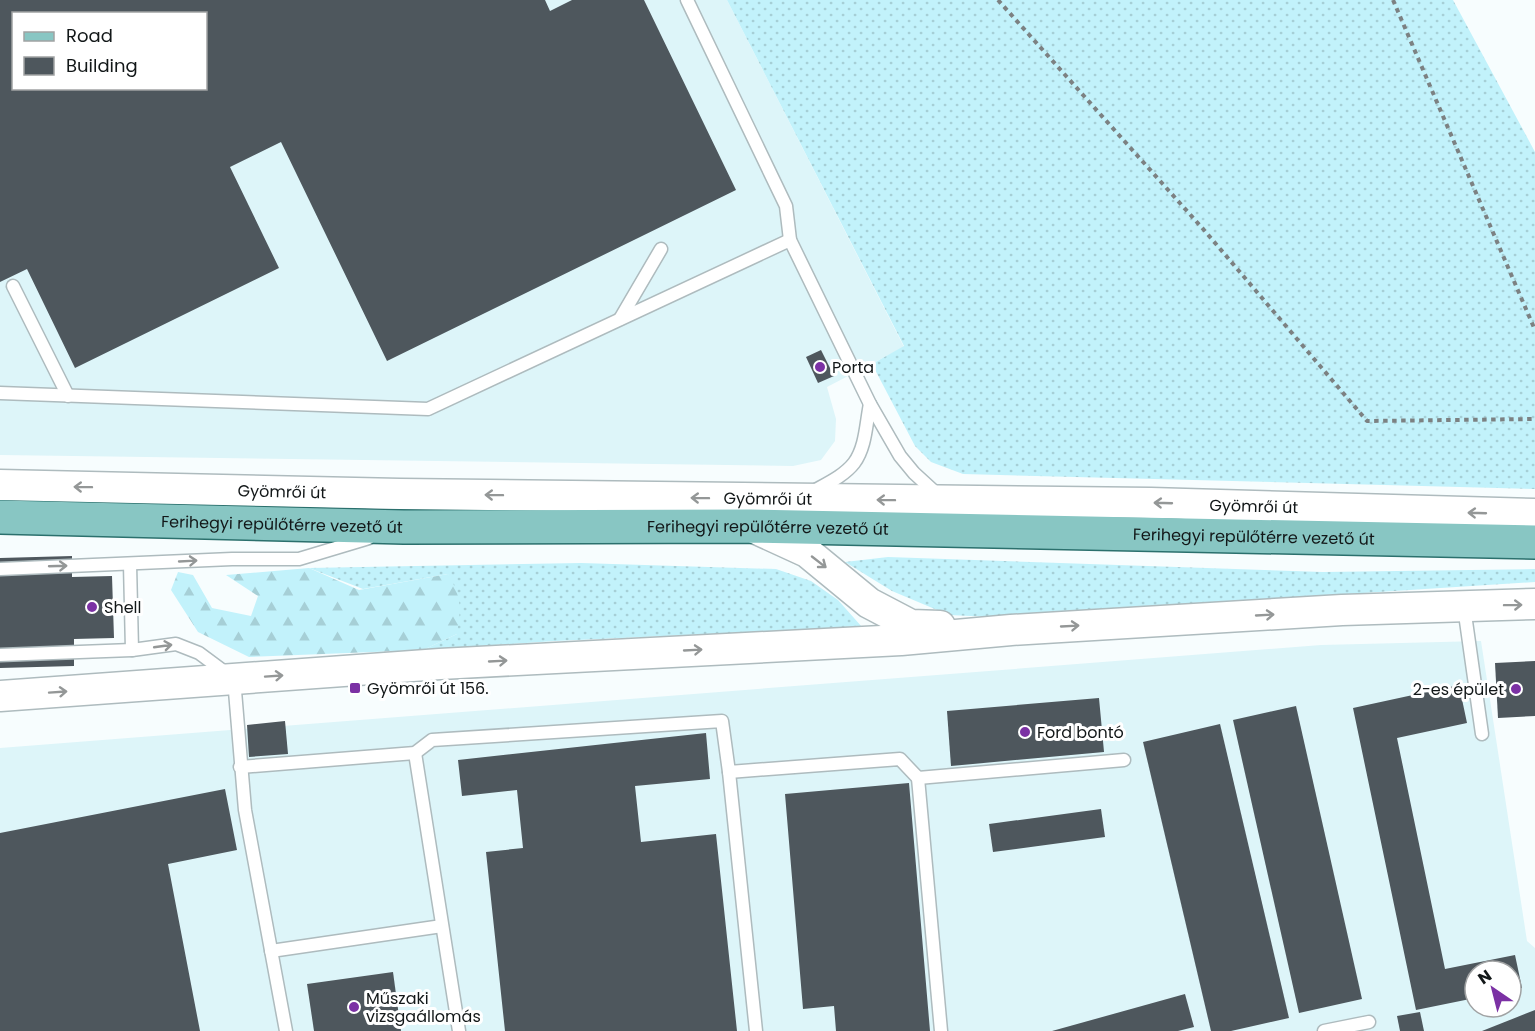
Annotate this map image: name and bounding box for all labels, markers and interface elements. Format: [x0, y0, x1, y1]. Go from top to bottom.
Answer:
legend [12, 12, 207, 90]
text: Road [66, 23, 113, 48]
text: Building [66, 53, 138, 78]
place label: Porta [832, 356, 874, 379]
marker: Porta [813, 360, 827, 374]
street label: Gyömrői út [237, 479, 327, 504]
one-way arrow [73, 482, 93, 493]
street label: Gyömrői út [723, 487, 813, 511]
one-way arrow [484, 489, 504, 501]
one-way arrow [691, 492, 711, 504]
one-way arrow [876, 494, 896, 506]
street label: Gyömrői út [1209, 494, 1299, 519]
one-way arrow [1153, 498, 1173, 509]
one-way arrow [1467, 507, 1487, 518]
street label: Ferihegyi repülőtérre vezető út [161, 510, 403, 539]
street label: Ferihegyi repülőtérre vezető út [647, 515, 889, 541]
street label: Ferihegyi repülőtérre vezető út [1133, 523, 1375, 551]
one-way arrow [178, 555, 198, 566]
one-way arrow [811, 555, 827, 568]
one-way arrow [48, 561, 68, 572]
place label: Shell [104, 596, 141, 619]
one-way arrow [1503, 599, 1523, 610]
marker: Shell [85, 600, 99, 614]
one-way arrow [1254, 609, 1274, 620]
one-way arrow [1059, 621, 1079, 632]
one-way arrow [153, 640, 172, 651]
one-way arrow [682, 645, 702, 656]
one-way arrow [488, 655, 508, 666]
one-way arrow [263, 670, 283, 681]
place label: Gyömrői út 156. [367, 677, 489, 700]
place label: 2-es épület [1413, 678, 1504, 701]
marker: Gyömrői út 156. [348, 681, 362, 695]
marker: 2-es épület [1509, 682, 1523, 696]
one-way arrow [48, 686, 68, 697]
place label: Ford bontó [1037, 721, 1124, 744]
marker: Ford bontó [1018, 725, 1032, 739]
north arrow [1463, 959, 1523, 1019]
text: N [1473, 964, 1496, 990]
place label: Műszaki vizsgaállomás [366, 987, 481, 1028]
marker: Műszaki vizsgaállomás [347, 1000, 361, 1014]

